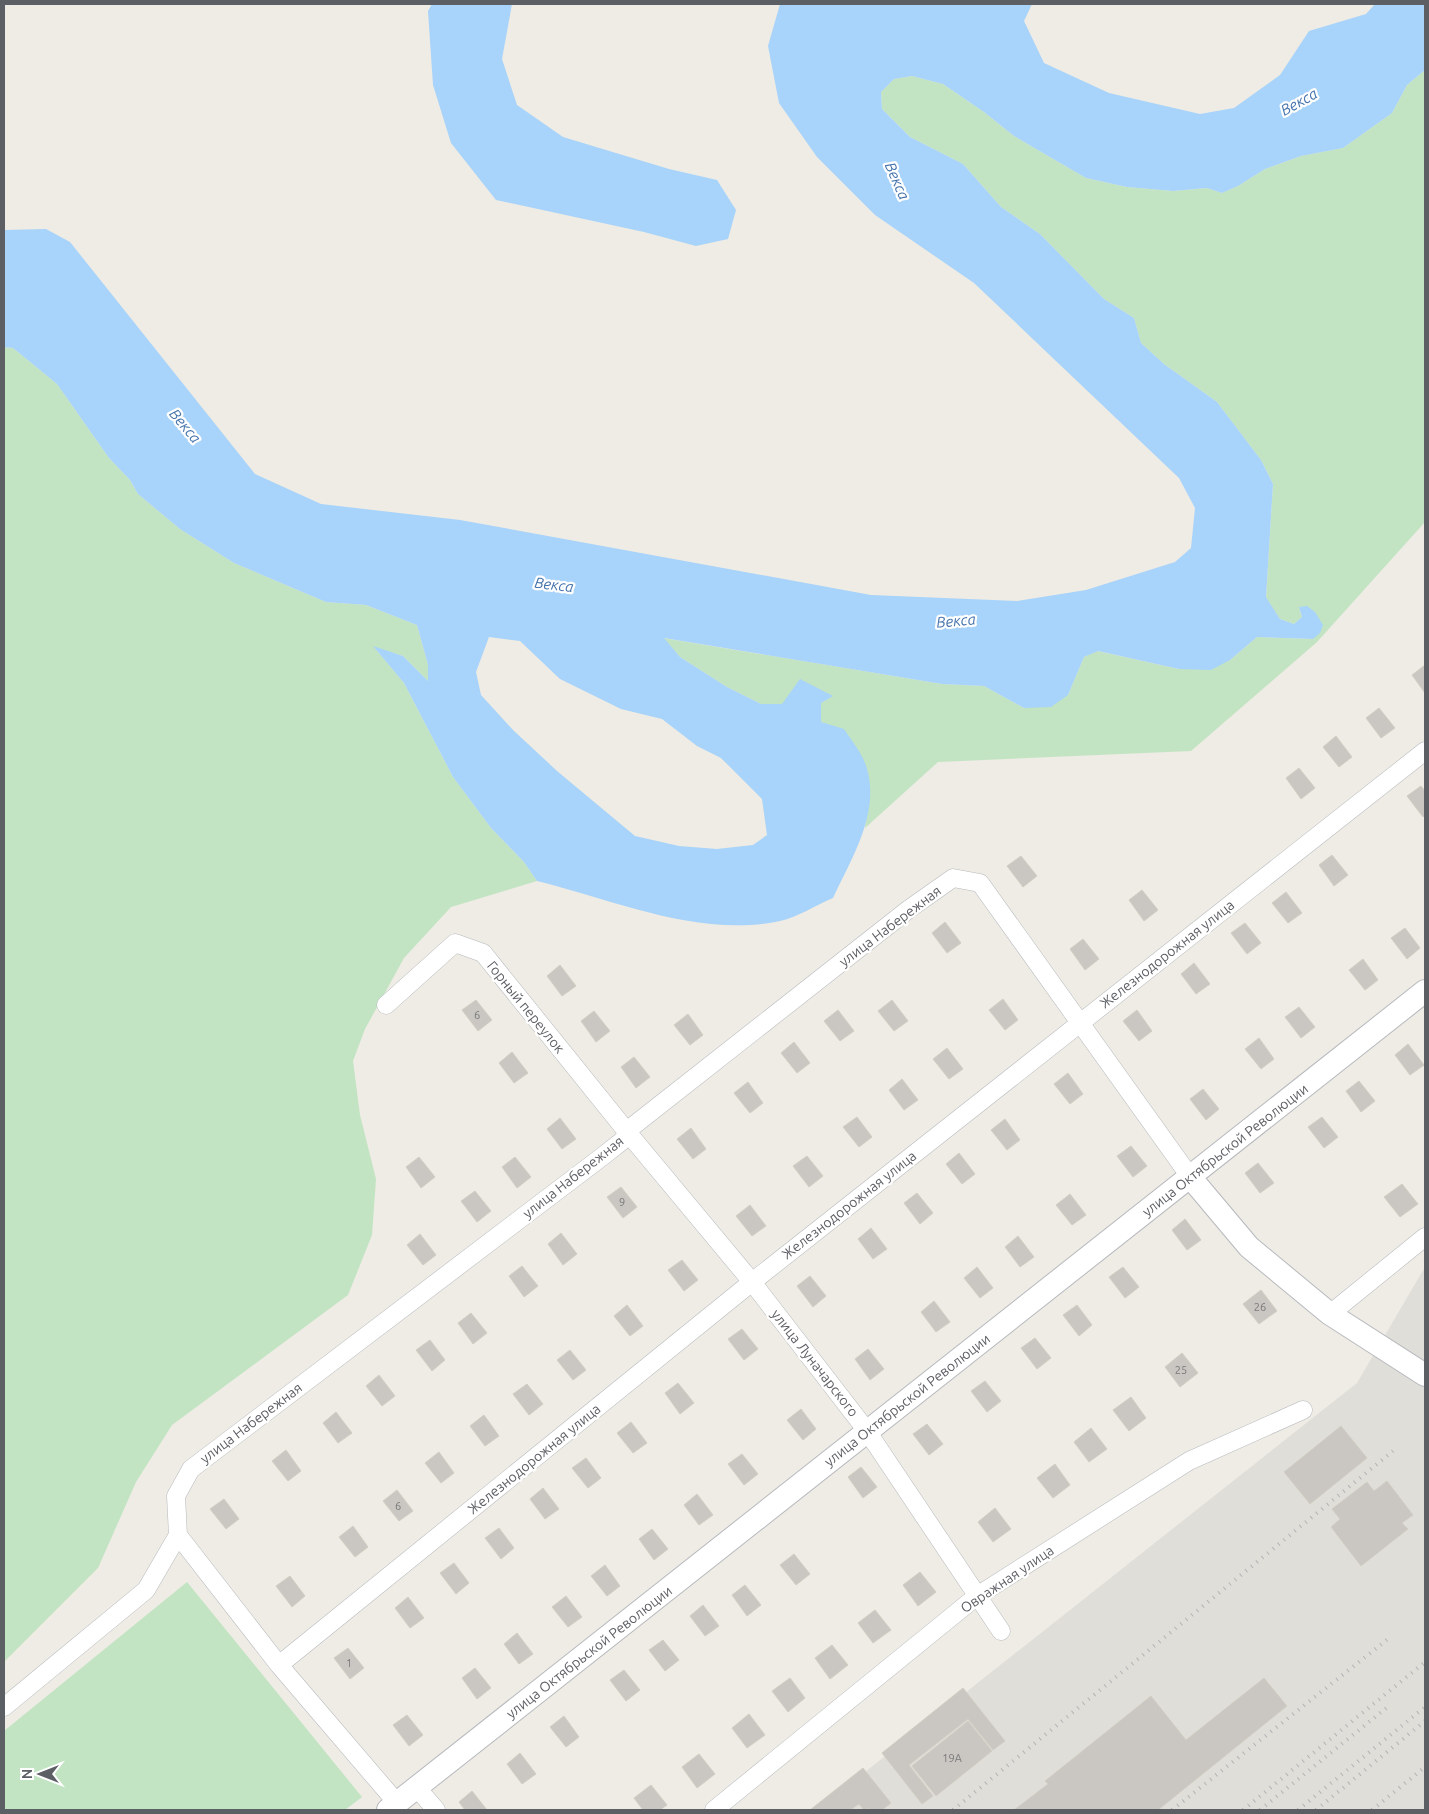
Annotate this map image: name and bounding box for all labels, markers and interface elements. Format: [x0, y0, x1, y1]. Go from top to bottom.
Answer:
water label: Векса [1277, 85, 1320, 119]
water label: Векса [882, 159, 913, 202]
water label: Векса [166, 405, 205, 446]
water label: Векса [534, 574, 575, 595]
water label: Векса [936, 610, 976, 631]
street label: улица Набережная [836, 882, 944, 970]
street label: Железнодорожная улица [1097, 897, 1237, 1011]
street label: Горный переулок [484, 958, 568, 1056]
house number: 6 [474, 1009, 480, 1021]
street label: улица Октябрьской Революции [1139, 1080, 1311, 1220]
street label: улица Набережная [519, 1133, 627, 1221]
street label: Железнодорожная улица [779, 1148, 919, 1262]
house number: 9 [619, 1196, 625, 1208]
house number: 26 [1254, 1301, 1266, 1313]
street label: улица Луначарского [768, 1306, 862, 1420]
street label: улица Октябрьской Революции [821, 1330, 993, 1470]
house number: 25 [1175, 1364, 1187, 1376]
street label: улица Набережная [197, 1379, 305, 1467]
street label: Железнодорожная улица [464, 1401, 604, 1517]
house number: 6 [395, 1500, 401, 1512]
street label: Овражная улица [957, 1542, 1057, 1616]
street label: улица Октябрьской Революции [503, 1582, 675, 1722]
house number: 1 [346, 1657, 352, 1669]
north arrow [15, 1749, 65, 1799]
house number: 19А [942, 1752, 963, 1764]
text: N [19, 1769, 35, 1779]

